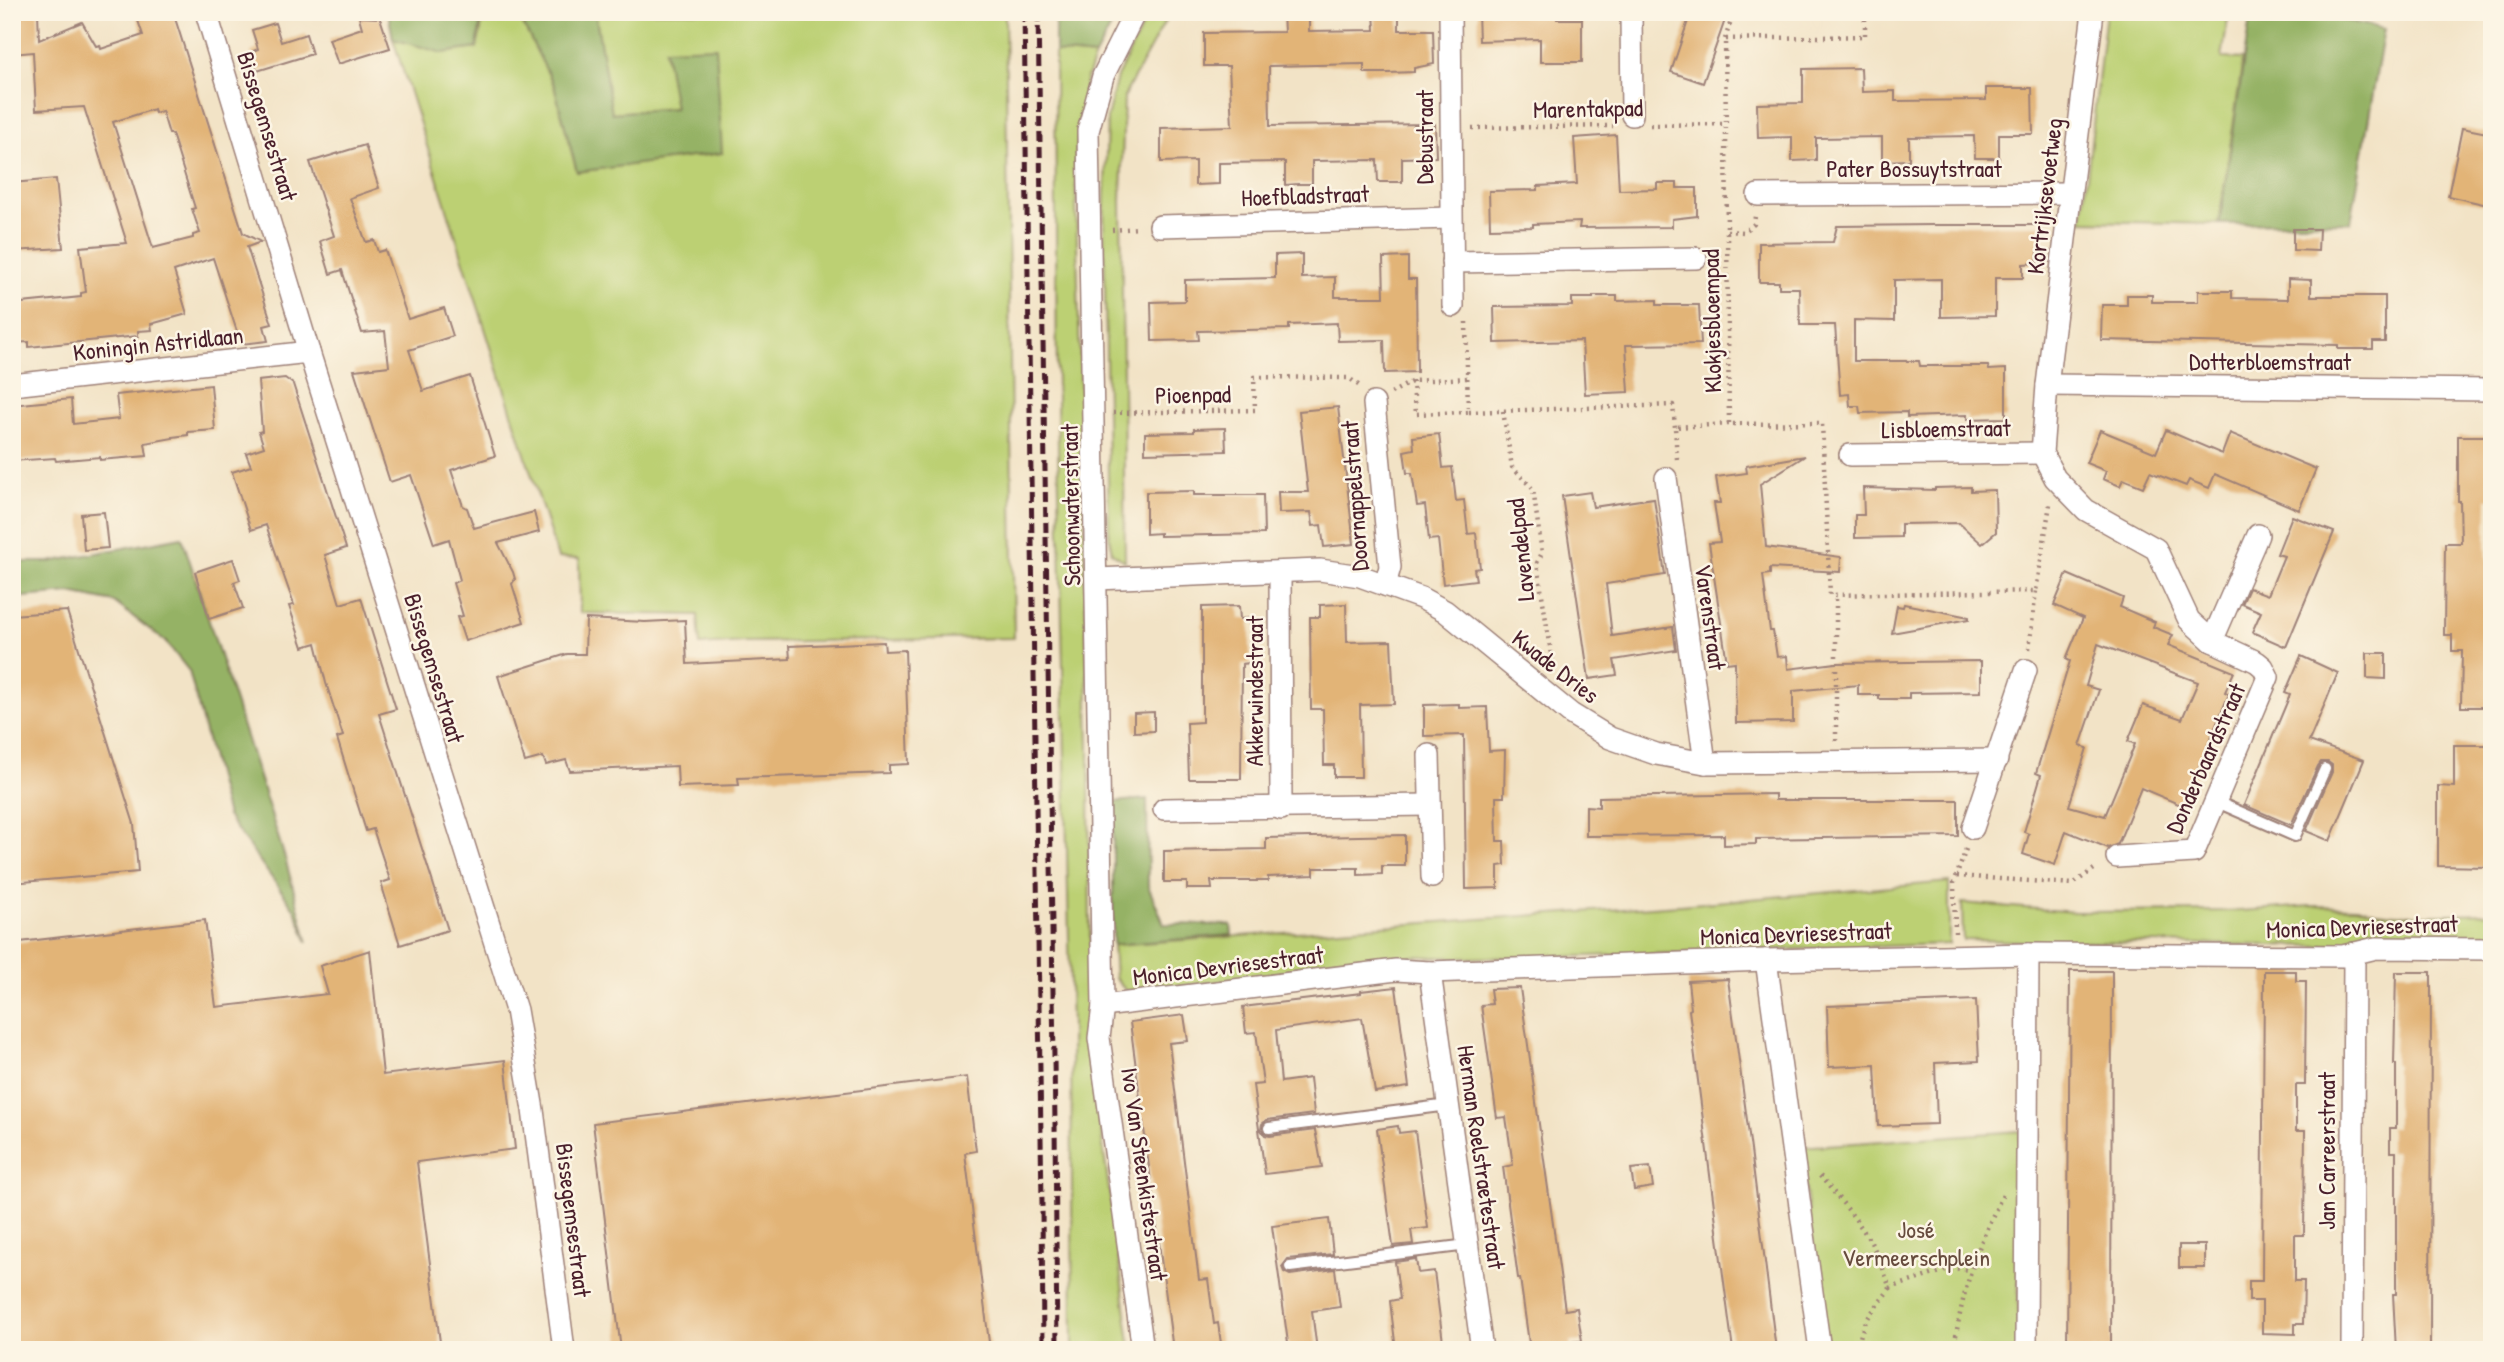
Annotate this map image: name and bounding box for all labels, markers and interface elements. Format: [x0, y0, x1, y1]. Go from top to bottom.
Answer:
street label: Bissegemsestraat [230, 47, 306, 205]
street label: Debustraat [1408, 89, 1440, 184]
street label: Marentakpad [1533, 91, 1643, 125]
street label: Kortrijksevoetweg [2019, 116, 2069, 276]
street label: Pater Bossuytstraat [1826, 152, 2003, 184]
street label: Hoefbladstraat [1241, 177, 1370, 213]
street label: Klokjesbloempad [1694, 249, 1728, 393]
street label: Koningin Astridlaan [71, 318, 245, 368]
street label: Dotterbloemstraat [2189, 345, 2352, 377]
street label: Pioenpad [1155, 377, 1231, 411]
street label: Lisbloemstraat [1881, 411, 2012, 445]
street label: Doornappelstraat [1333, 419, 1375, 572]
street label: Schoonwaterstraat [1053, 423, 1087, 586]
street label: Lavendelpad [1499, 497, 1541, 603]
street label: Varenstraat [1688, 562, 1734, 673]
street label: Bissegemsestraat [397, 589, 473, 747]
street label: Akkerwindestraat [1238, 615, 1270, 766]
street label: Kwade Dries [1506, 622, 1606, 710]
street label: Donderbaardstraat [2158, 677, 2253, 838]
street label: Monica Devriesestraat [2266, 907, 2459, 945]
street label: Monica Devriesestraat [1700, 914, 1893, 952]
street label: Monica Devriesestraat [1131, 937, 1326, 993]
street label: Herman Roelstraetestraat [1450, 1043, 1514, 1272]
street label: Ivo Van Steenkistestraat [1114, 1065, 1176, 1283]
street label: Jan Carreerstraat [2310, 1071, 2342, 1230]
street label: Bissegemsestraat [549, 1141, 599, 1299]
park label: José Vermeerschplein [1842, 1213, 1990, 1273]

